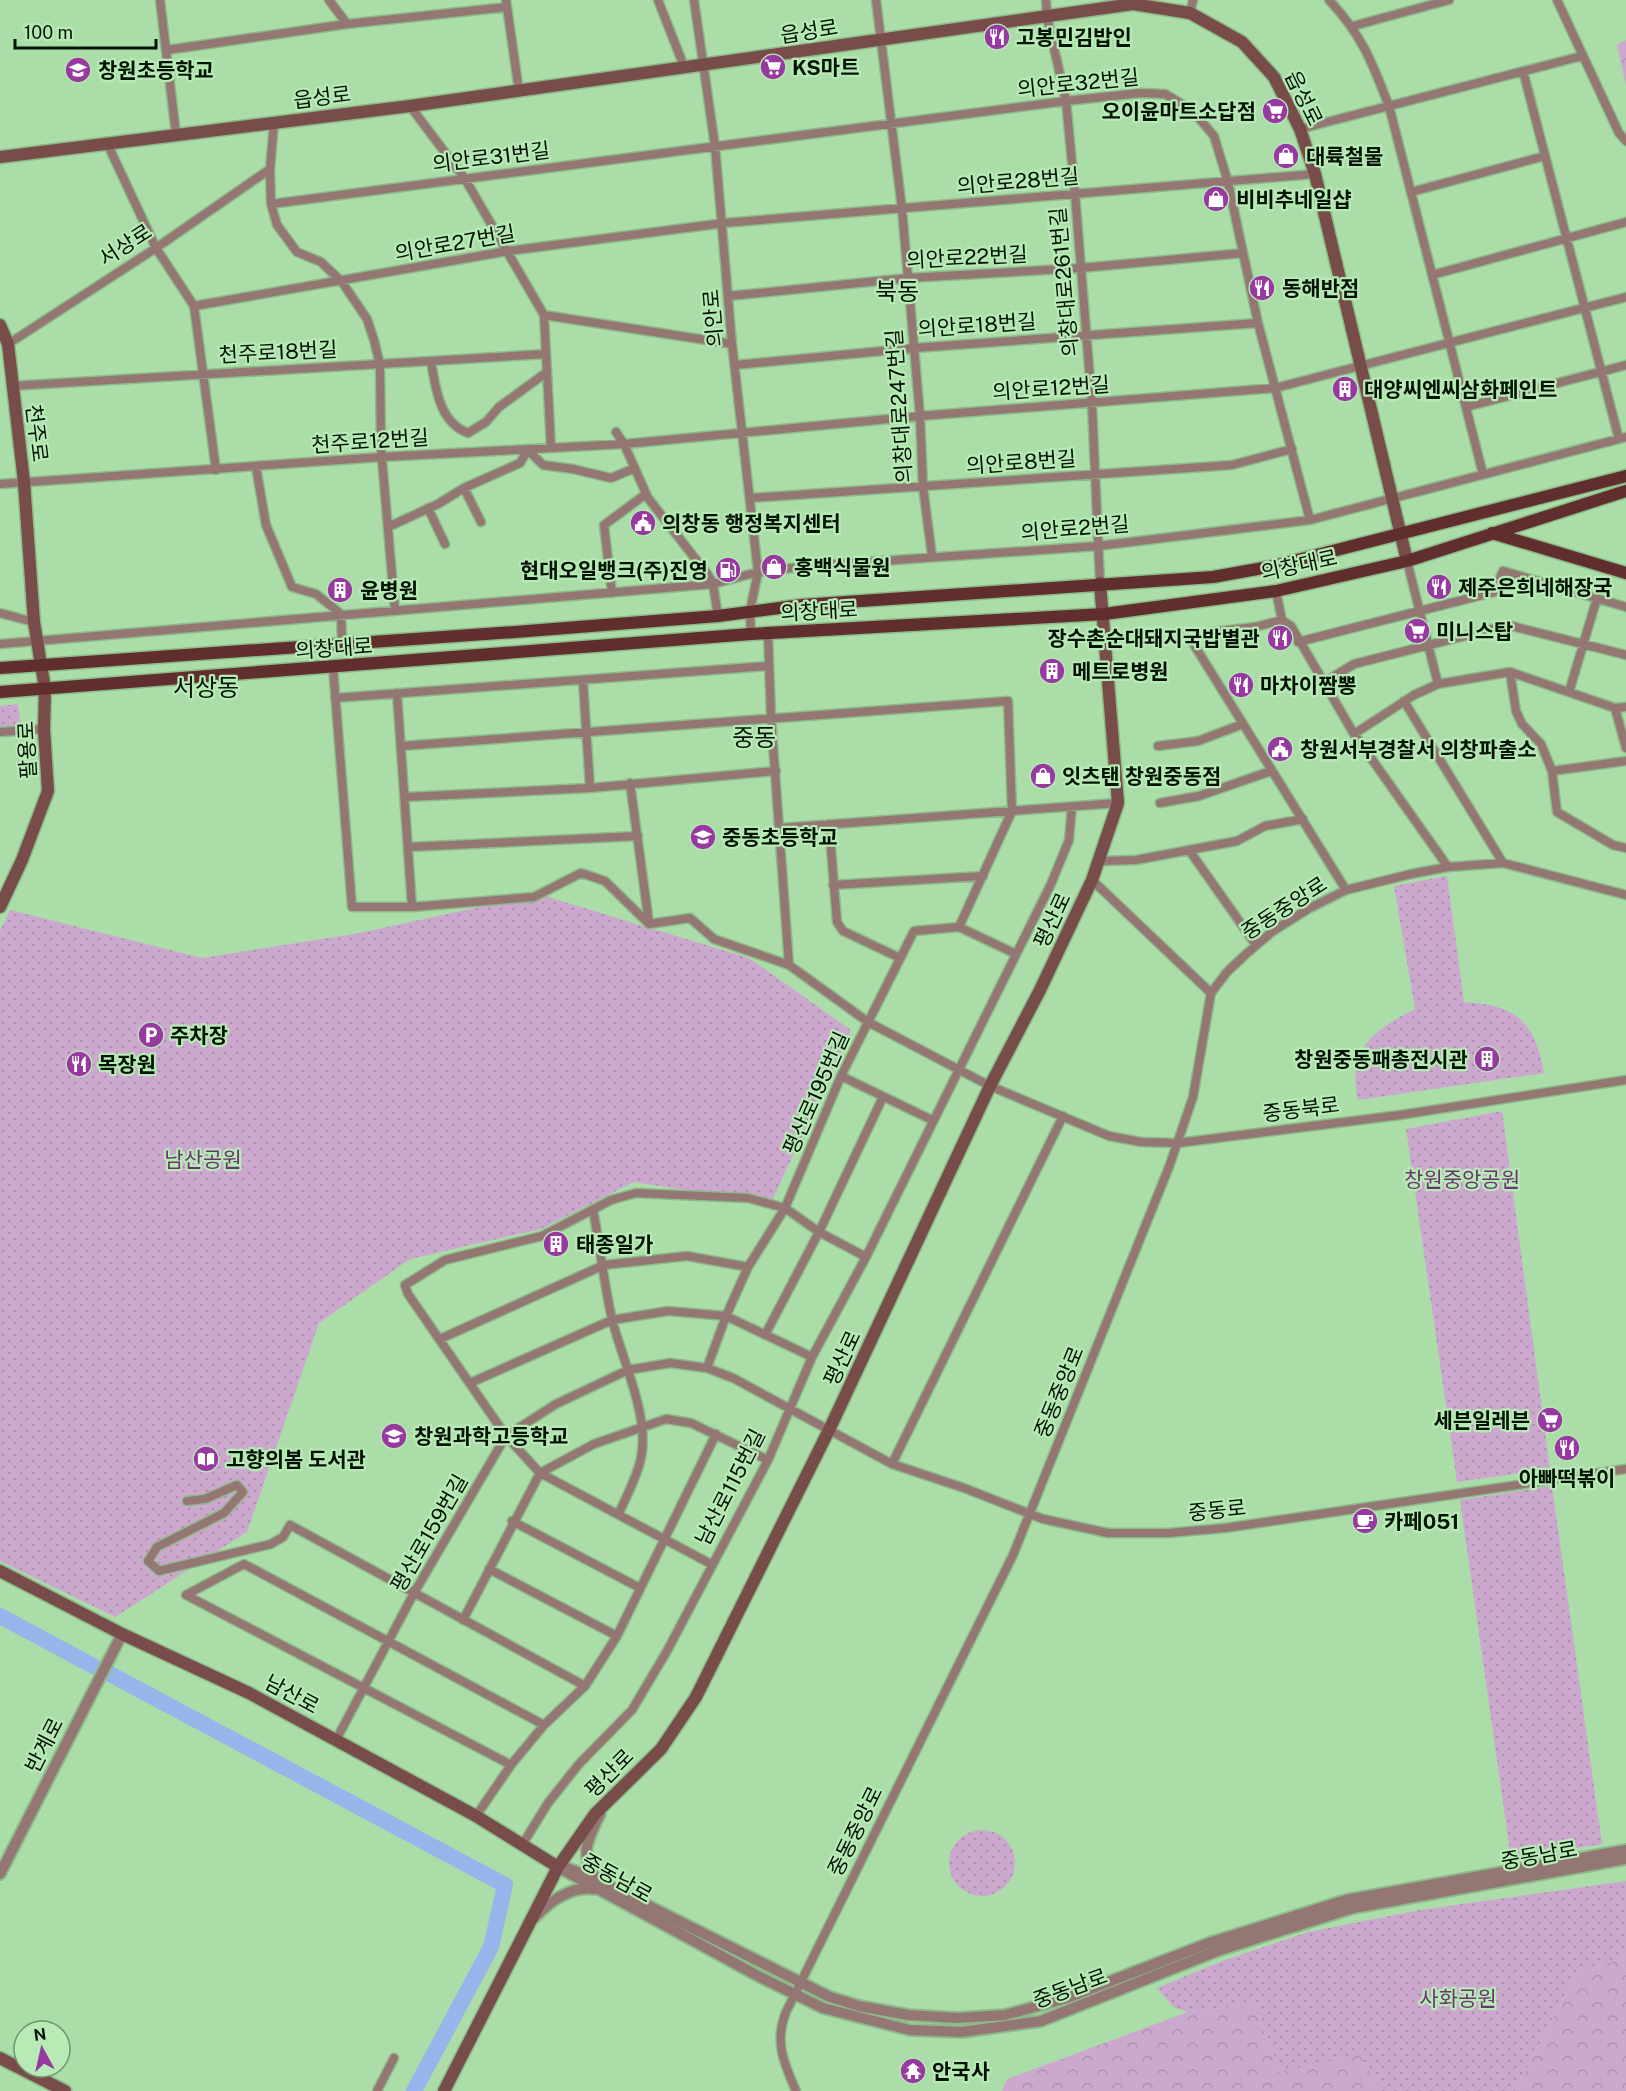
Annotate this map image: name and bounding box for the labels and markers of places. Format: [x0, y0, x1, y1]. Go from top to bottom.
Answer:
restaurant icon: 고봉민김밥인 [982, 22, 1012, 52]
place label: 고봉민김밥인 [1016, 25, 1132, 50]
supermarket icon: KS마트 [758, 52, 788, 82]
school or university icon: 창원초등학교 [63, 55, 93, 85]
place label: KS마트 [792, 55, 860, 80]
place label: 창원초등학교 [98, 58, 214, 83]
supermarket icon: 오이윤마트소답점 [1260, 96, 1290, 126]
place label: 오이윤마트소답점 [1101, 99, 1256, 124]
shop icon: 대륙철물 [1271, 141, 1301, 171]
place label: 대륙철물 [1306, 144, 1383, 169]
shop icon: 비비추네일샵 [1201, 184, 1231, 214]
place label: 비비추네일샵 [1236, 187, 1352, 212]
restaurant icon: 동해반점 [1247, 273, 1277, 303]
place label: 동해반점 [1282, 276, 1359, 301]
building icon: 대양씨엔씨삼화페인트 [1330, 374, 1360, 404]
place label: 대양씨엔씨삼화페인트 [1364, 377, 1557, 402]
public building icon: 의창동 행정복지센터 [628, 508, 658, 538]
place label: 의창동 행정복지센터 [662, 511, 841, 536]
shop icon: 홍백식물원 [759, 552, 789, 582]
fuel station icon: 현대오일뱅크(주)진영 [713, 555, 743, 585]
place label: 홍백식물원 [794, 555, 891, 580]
place label: 현대오일뱅크(주)진영 [520, 558, 708, 583]
restaurant icon: 제주은희네해장국 [1424, 572, 1454, 602]
building icon: 윤병원 [325, 575, 355, 605]
place label: 제주은희네해장국 [1458, 575, 1613, 600]
place label: 윤병원 [360, 578, 418, 603]
supermarket icon: 미니스탑 [1402, 616, 1432, 646]
place label: 미니스탑 [1436, 619, 1513, 644]
restaurant icon: 장수촌순대돼지국밥별관 [1265, 623, 1295, 653]
place label: 장수촌순대돼지국밥별관 [1047, 626, 1260, 651]
building icon: 메트로병원 [1037, 656, 1067, 686]
place label: 메트로병원 [1072, 659, 1169, 684]
restaurant icon: 마차이짬뽕 [1226, 670, 1256, 700]
place label: 마차이짬뽕 [1260, 673, 1357, 698]
public building icon: 창원서부경찰서 의창파출소 [1265, 734, 1295, 764]
place label: 창원서부경찰서 의창파출소 [1300, 737, 1537, 762]
shop icon: 잇츠탠 창원중동점 [1028, 761, 1058, 791]
place label: 잇츠탠 창원중동점 [1062, 764, 1221, 789]
school or university icon: 중동초등학교 [688, 822, 718, 852]
place label: 중동초등학교 [722, 825, 838, 850]
parking icon: 주차장 [136, 1020, 166, 1050]
place label: 주차장 [170, 1023, 228, 1048]
building icon: 창원중동패총전시관 [1472, 1044, 1502, 1074]
place label: 창원중동패총전시관 [1294, 1047, 1468, 1072]
restaurant icon: 목장원 [64, 1049, 94, 1079]
place label: 목장원 [98, 1052, 156, 1077]
building icon: 태종일가 [541, 1229, 571, 1259]
place label: 태종일가 [576, 1232, 653, 1257]
supermarket icon: 세븐일레븐 [1535, 1405, 1565, 1435]
place label: 세븐일레븐 [1433, 1408, 1530, 1433]
school or university icon: 창원과학고등학교 [379, 1421, 409, 1451]
place label: 창원과학고등학교 [414, 1424, 569, 1449]
restaurant icon: 아빠떡볶이 [1552, 1433, 1582, 1463]
library icon: 고향의봄 도서관 [191, 1444, 221, 1474]
place label: 고향의봄 도서관 [226, 1447, 366, 1472]
place label: 아빠떡볶이 [1519, 1466, 1615, 1491]
cafe icon: 카페051 [1350, 1506, 1380, 1536]
place label: 카페051 [1384, 1509, 1459, 1534]
temple icon: 안국사 [898, 2056, 928, 2086]
place label: 안국사 [932, 2059, 990, 2084]

